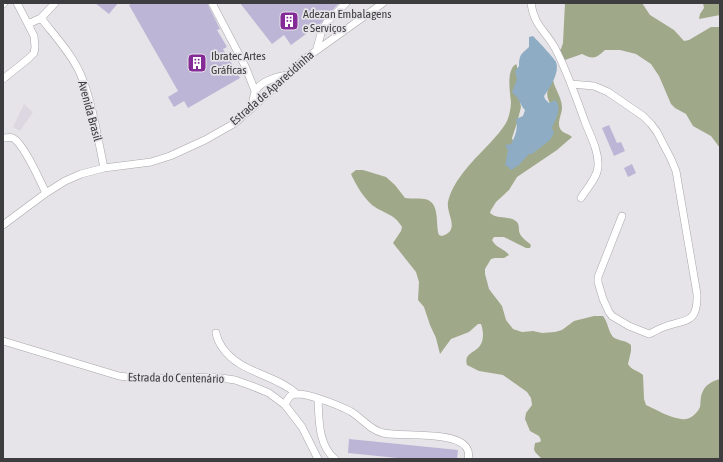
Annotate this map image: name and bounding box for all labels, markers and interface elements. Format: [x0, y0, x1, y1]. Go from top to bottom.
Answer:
place label: Adezan Embalagens e Serviços [303, 7, 392, 35]
building icon: Adezan Embalagens e Serviços [278, 10, 300, 32]
street label: Estrada de Aparecidinha [227, 48, 317, 128]
place label: Ibratec Artes Gráficas [211, 49, 266, 77]
building icon: Ibratec Artes Gráficas [186, 52, 208, 74]
street label: Avenida Brasil [75, 79, 105, 144]
street label: Estrada do Centenário [128, 370, 225, 386]

